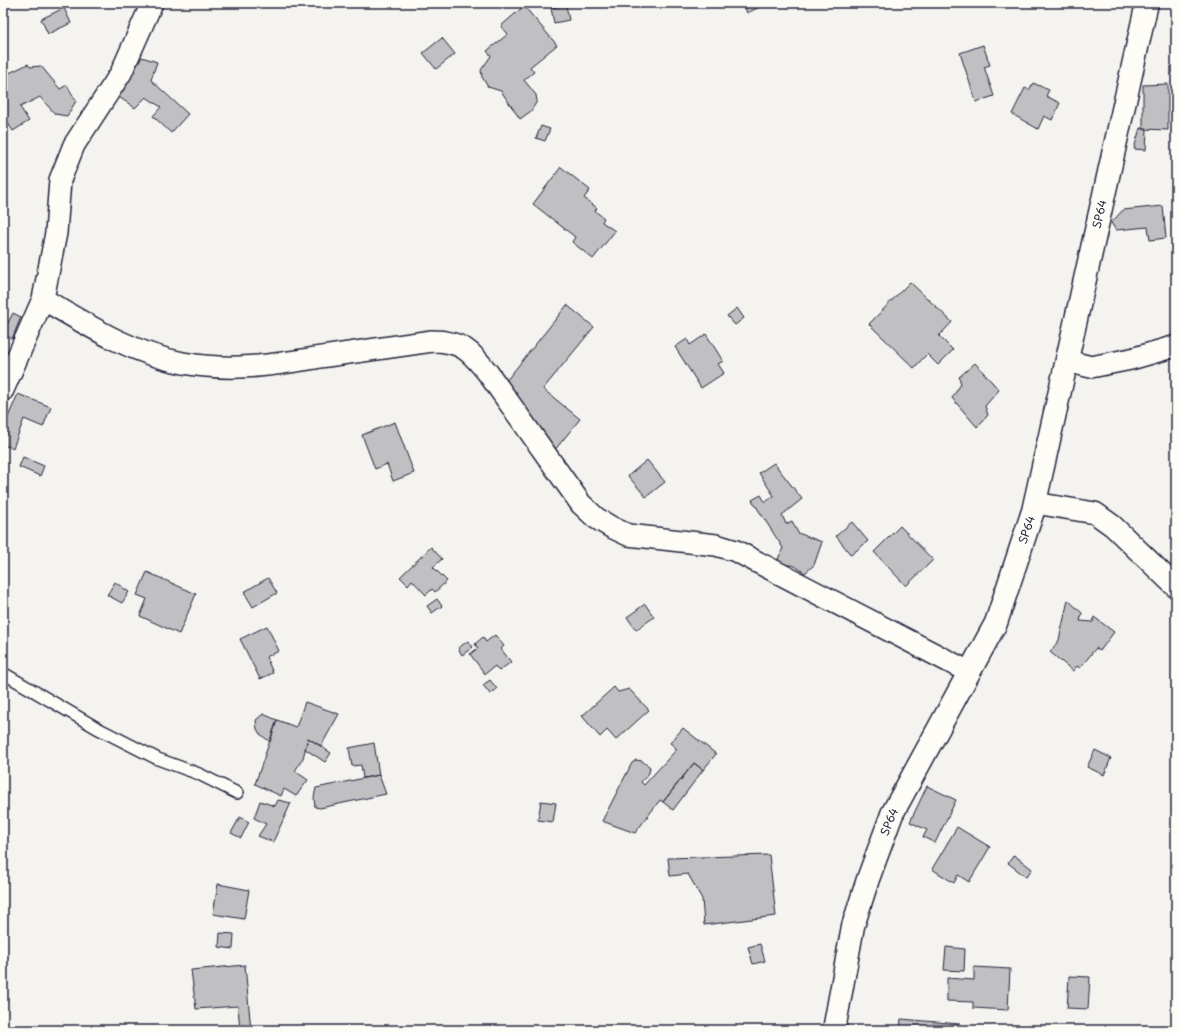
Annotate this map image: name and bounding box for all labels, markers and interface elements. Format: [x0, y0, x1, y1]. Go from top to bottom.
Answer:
street label: SP64 [1088, 198, 1111, 230]
street label: SP64 [1014, 513, 1039, 546]
street label: SP64 [876, 804, 902, 838]

